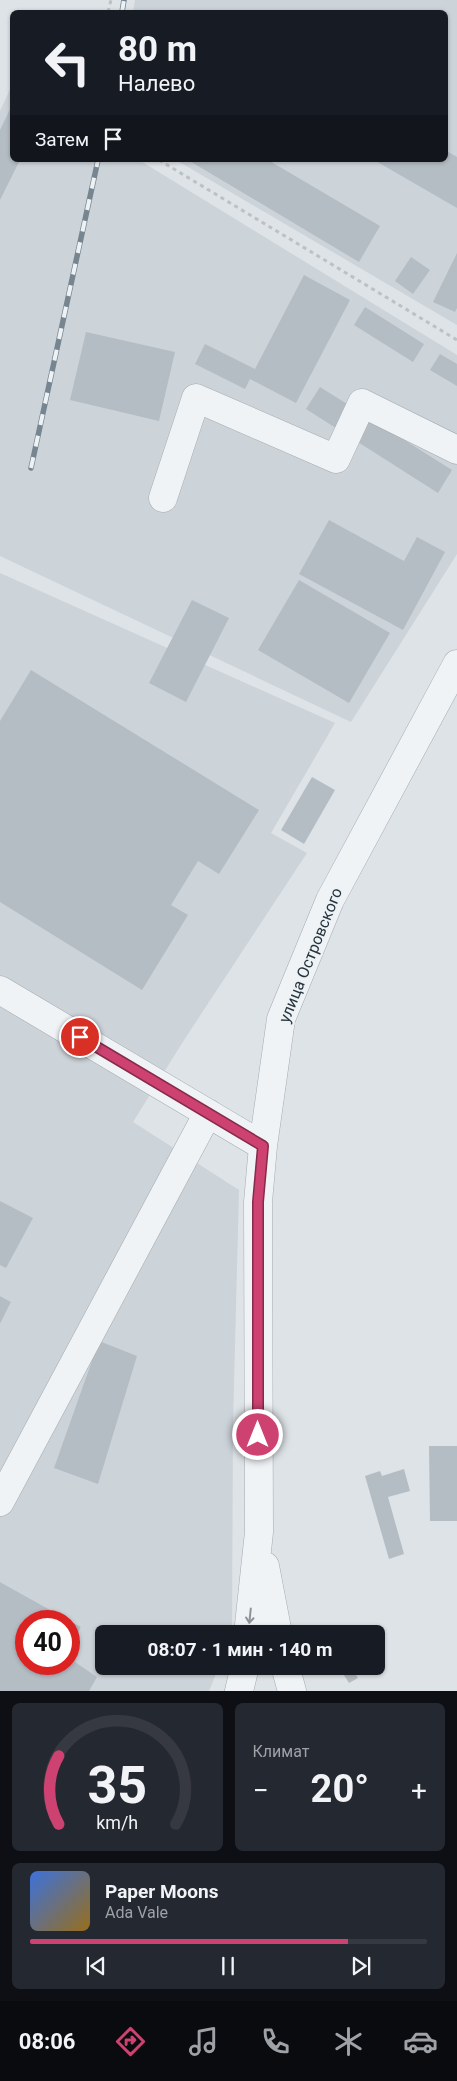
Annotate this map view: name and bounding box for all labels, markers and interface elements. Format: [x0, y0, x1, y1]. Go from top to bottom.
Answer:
text: 80 m [118, 29, 197, 70]
icon: left [35, 30, 100, 95]
text: Налево [118, 71, 195, 96]
icon: arrive [99, 125, 127, 153]
text: Затем [35, 128, 89, 151]
street label: улица Островского [275, 885, 346, 1025]
pin [59, 1016, 101, 1058]
icon: arrive [66, 1023, 94, 1051]
position arrow [231, 1408, 283, 1460]
one-way arrow [245, 1607, 255, 1623]
speed limit sign: 40 [15, 1610, 80, 1675]
text: 08:07 · 1 мин · 140 m [148, 1638, 332, 1661]
text: Климат [253, 1742, 309, 1761]
text: 35 [87, 1755, 147, 1816]
text: 20° [311, 1767, 369, 1811]
text: − [253, 1774, 269, 1807]
text: + [411, 1774, 427, 1807]
text: km/h [96, 1812, 138, 1833]
text: Paper Moons [105, 1880, 218, 1903]
text: Ada Vale [105, 1903, 168, 1922]
icon: previous [82, 1952, 110, 1980]
icon: pause [214, 1952, 242, 1980]
icon: next [347, 1952, 375, 1980]
icon: directions [113, 2024, 148, 2059]
icon: music [186, 2024, 221, 2059]
icon: phone [258, 2024, 293, 2059]
icon: climate [331, 2024, 366, 2059]
icon: car [403, 2024, 438, 2059]
text: 08:06 [19, 2029, 75, 2054]

